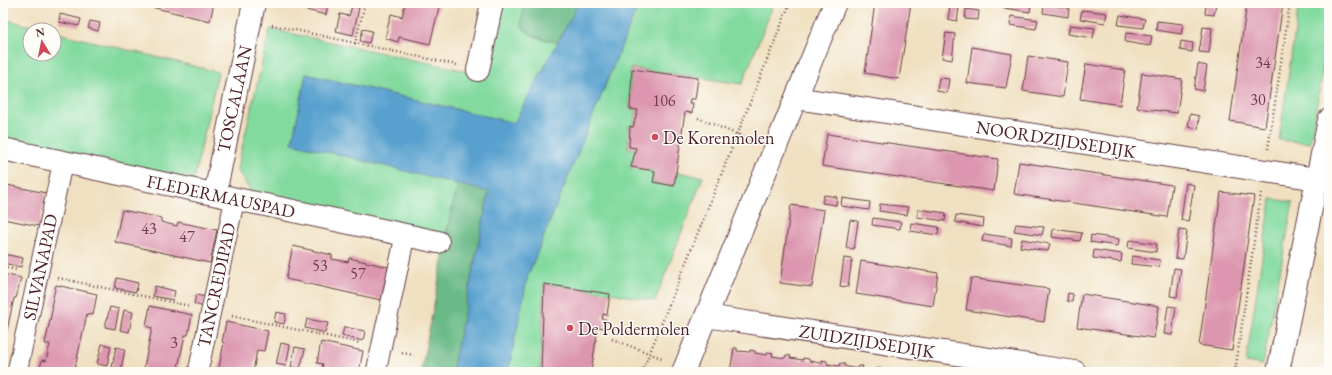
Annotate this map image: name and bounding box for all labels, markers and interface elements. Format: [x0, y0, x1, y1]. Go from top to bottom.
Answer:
north arrow [22, 22, 62, 62]
text: N [35, 24, 46, 40]
street label: TOSCALAAN [211, 43, 257, 155]
house number: 34 [1255, 52, 1271, 73]
house number: 30 [1250, 89, 1266, 110]
house number: 106 [652, 90, 676, 111]
street label: NOORDZIJDSEDIJK [974, 115, 1138, 163]
place label: De Korenmolen [663, 126, 775, 149]
marker: De Korenmolen [650, 132, 660, 142]
street label: FLEDERMAUSPAD [145, 169, 297, 223]
street label: SILVANAPAD [17, 212, 63, 322]
house number: 43 [141, 218, 157, 239]
street label: TANCREDIPAD [192, 220, 240, 350]
house number: 47 [179, 226, 195, 247]
house number: 53 [312, 255, 328, 276]
house number: 57 [350, 263, 366, 284]
place label: De Poldermolen [578, 317, 690, 340]
street label: ZUIDZIJDSEDIJK [797, 319, 937, 363]
marker: De Poldermolen [565, 323, 575, 333]
house number: 3 [170, 332, 178, 353]

